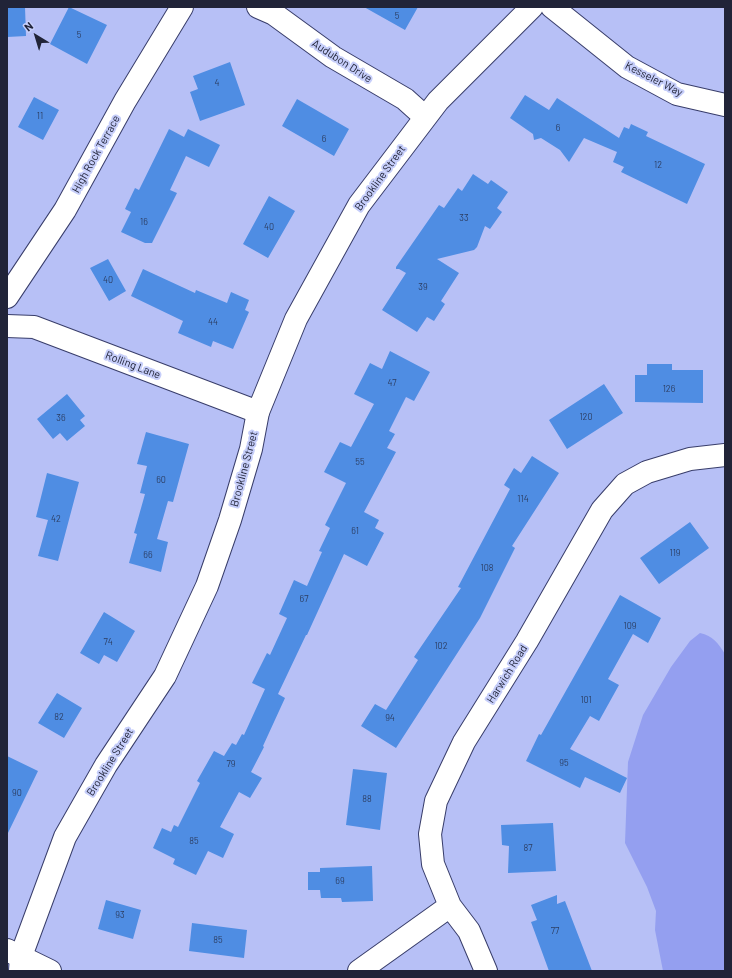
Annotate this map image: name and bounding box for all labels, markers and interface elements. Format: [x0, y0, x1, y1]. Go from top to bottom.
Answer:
house number: 5 [395, 11, 399, 21]
north arrow [16, 16, 56, 56]
text: N [21, 19, 35, 34]
house number: 5 [77, 30, 81, 40]
street label: Audubon Drive [309, 37, 375, 85]
street label: Kesseler Way [623, 59, 685, 99]
house number: 4 [215, 78, 219, 88]
house number: 11 [37, 111, 43, 121]
street label: High Rock Terrace [69, 113, 123, 195]
house number: 6 [556, 123, 560, 133]
house number: 6 [322, 134, 326, 144]
street label: Brookline Street [352, 143, 408, 213]
house number: 12 [654, 160, 662, 170]
house number: 33 [459, 213, 469, 223]
house number: 16 [140, 217, 148, 227]
house number: 40 [264, 222, 274, 232]
house number: 40 [103, 275, 113, 285]
house number: 39 [418, 282, 428, 292]
house number: 44 [208, 317, 218, 327]
street label: Rolling Lane [103, 348, 163, 382]
house number: 47 [388, 378, 396, 388]
house number: 126 [663, 384, 675, 394]
house number: 120 [579, 412, 593, 422]
house number: 36 [56, 413, 66, 423]
street label: Brookline Street [228, 430, 260, 508]
house number: 55 [355, 457, 365, 467]
house number: 60 [156, 475, 166, 485]
house number: 114 [517, 494, 529, 504]
house number: 42 [51, 514, 61, 524]
house number: 61 [351, 526, 359, 536]
house number: 119 [669, 548, 681, 558]
house number: 66 [143, 550, 153, 560]
house number: 108 [481, 563, 493, 573]
house number: 67 [300, 594, 308, 604]
house number: 109 [624, 621, 636, 631]
house number: 74 [103, 637, 113, 647]
house number: 102 [434, 641, 448, 651]
street label: Harwich Road [484, 643, 530, 705]
house number: 101 [580, 695, 592, 705]
house number: 82 [54, 712, 64, 722]
house number: 94 [385, 713, 395, 723]
street label: Brookline Street [84, 726, 136, 798]
house number: 95 [559, 758, 569, 768]
house number: 79 [227, 759, 235, 769]
house number: 90 [12, 788, 22, 798]
house number: 88 [362, 794, 372, 804]
house number: 85 [189, 836, 199, 846]
house number: 87 [524, 843, 532, 853]
house number: 69 [335, 876, 345, 886]
house number: 93 [115, 910, 125, 920]
house number: 77 [551, 926, 559, 936]
house number: 85 [213, 935, 223, 945]

